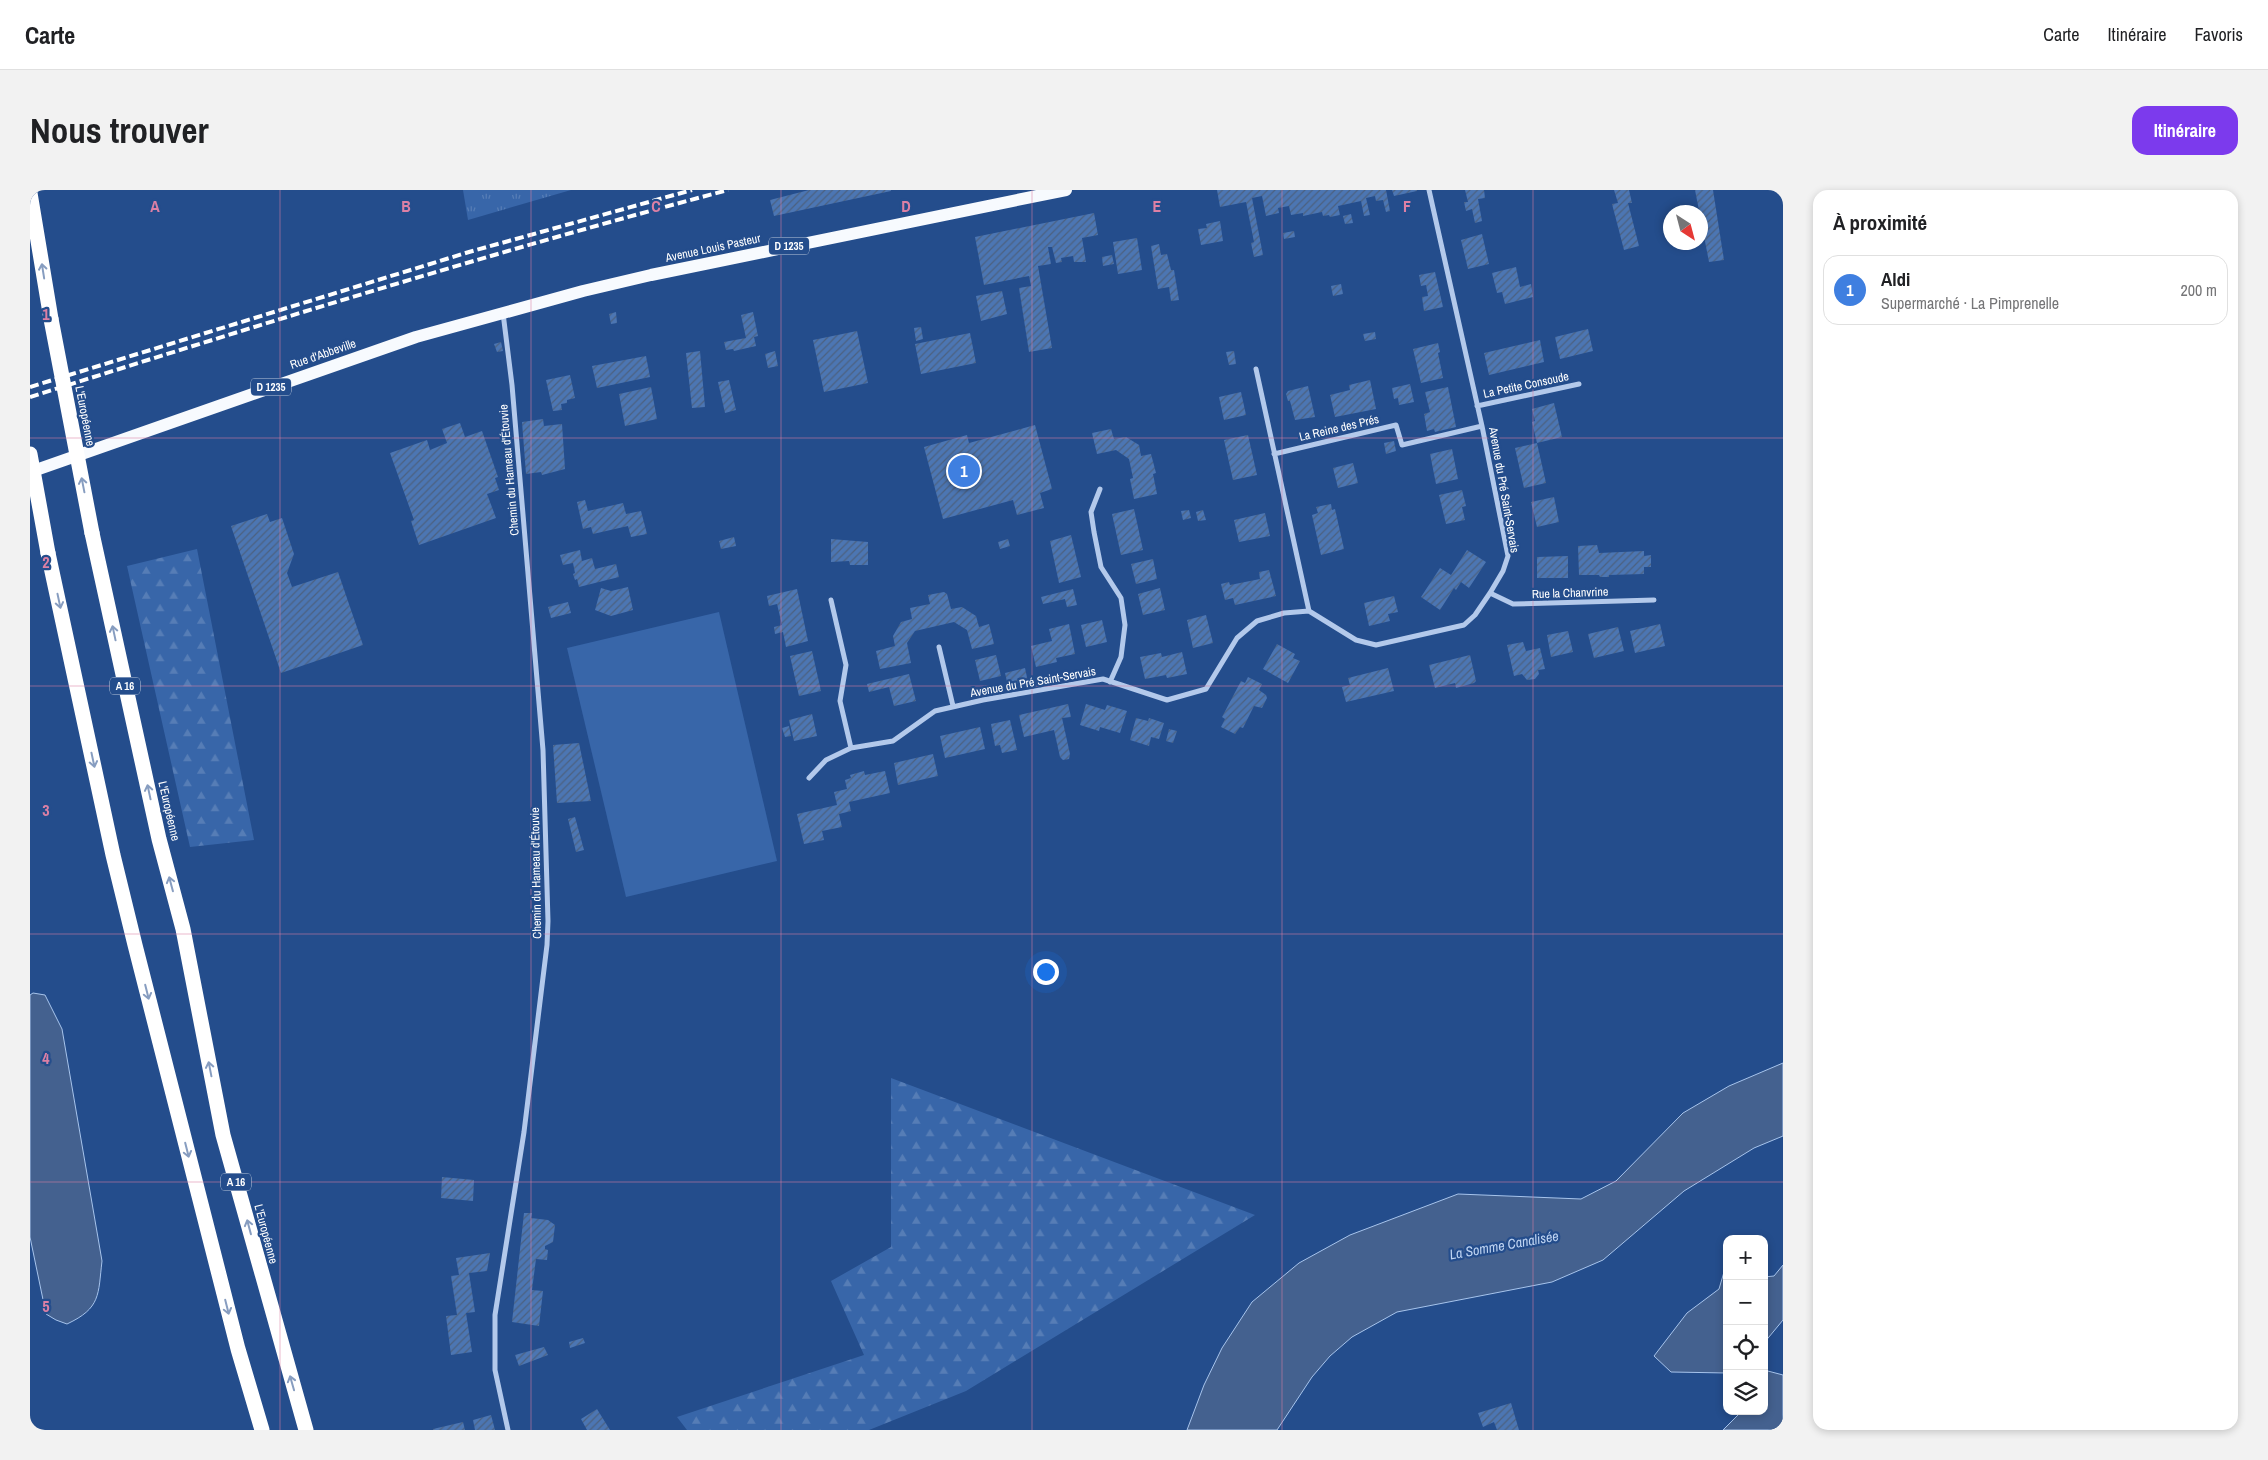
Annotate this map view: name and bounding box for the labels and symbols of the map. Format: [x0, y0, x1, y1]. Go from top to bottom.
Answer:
text: A [150, 195, 160, 217]
text: B [401, 195, 411, 217]
text: C [651, 195, 661, 217]
text: D [901, 195, 911, 217]
text: E [1153, 195, 1162, 217]
text: F [1403, 195, 1411, 217]
north arrow [1663, 205, 1708, 250]
street label: Avenue Louis Pasteur [663, 230, 763, 266]
road number: D 1235 [769, 238, 809, 254]
one-way arrow [38, 263, 48, 279]
text: 1 [42, 303, 50, 325]
street label: Rue d'Abbeville [288, 335, 358, 373]
street label: La Petite Consoude [1482, 368, 1570, 402]
road number: D 1235 [251, 378, 291, 396]
street label: L'Européenne [71, 385, 99, 447]
street label: Chemin du Hameau d'Étouvie [495, 404, 523, 536]
street label: La Reine des Prés [1297, 411, 1381, 445]
street label: Avenue du Pré Saint-Servais [1485, 425, 1523, 554]
pin: 1 [948, 452, 980, 490]
one-way arrow [77, 477, 87, 493]
text: 2 [42, 551, 50, 573]
street label: Rue la Chanvrine [1531, 584, 1609, 602]
one-way arrow [55, 592, 64, 608]
one-way arrow [109, 625, 118, 641]
street label: Avenue du Pré Saint-Servais [968, 663, 1097, 701]
road number: A 16 [110, 678, 140, 694]
one-way arrow [89, 751, 98, 767]
street label: L'Européenne [154, 779, 184, 843]
one-way arrow [144, 784, 153, 800]
text: 3 [42, 799, 50, 821]
street label: Chemin du Hameau d'Étouvie [527, 807, 545, 939]
one-way arrow [166, 877, 175, 893]
your location [1033, 959, 1059, 985]
one-way arrow [143, 984, 152, 1000]
text: 4 [42, 1047, 50, 1069]
one-way arrow [205, 1061, 215, 1077]
one-way arrow [183, 1141, 192, 1157]
road number: A 16 [221, 1174, 251, 1190]
street label: L'Européenne [250, 1202, 282, 1266]
one-way arrow [243, 1219, 253, 1235]
water label: La Somme Canalisée [1448, 1227, 1560, 1263]
text: 5 [42, 1295, 50, 1317]
one-way arrow [223, 1298, 232, 1314]
one-way arrow [287, 1376, 297, 1392]

